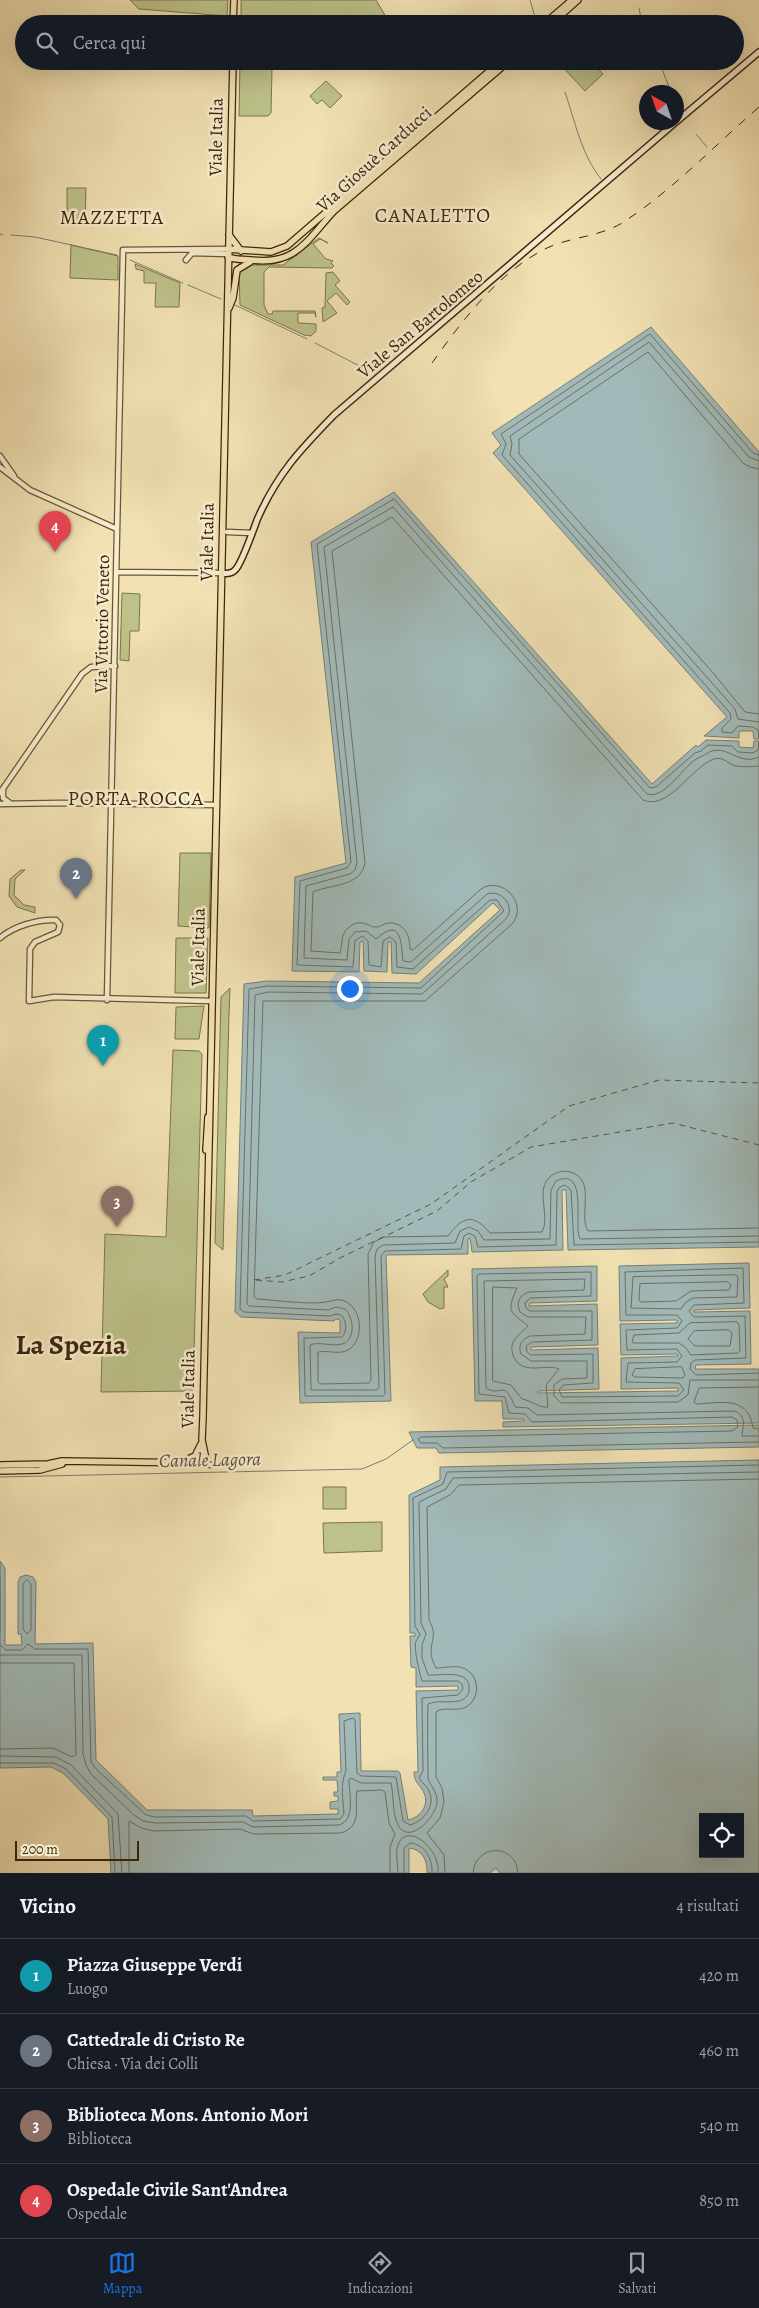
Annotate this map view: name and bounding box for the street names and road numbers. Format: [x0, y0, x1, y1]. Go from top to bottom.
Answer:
street label: Viale Italia [203, 97, 229, 177]
street label: Via Giosuè Carducci [310, 101, 437, 218]
street label: Viale San Bartolomeo [351, 264, 488, 384]
street label: Viale Italia [194, 502, 220, 582]
street label: Via Vittorio Veneto [89, 555, 115, 694]
street label: Viale Italia [185, 907, 211, 987]
street label: Viale Italia [175, 1349, 201, 1429]

